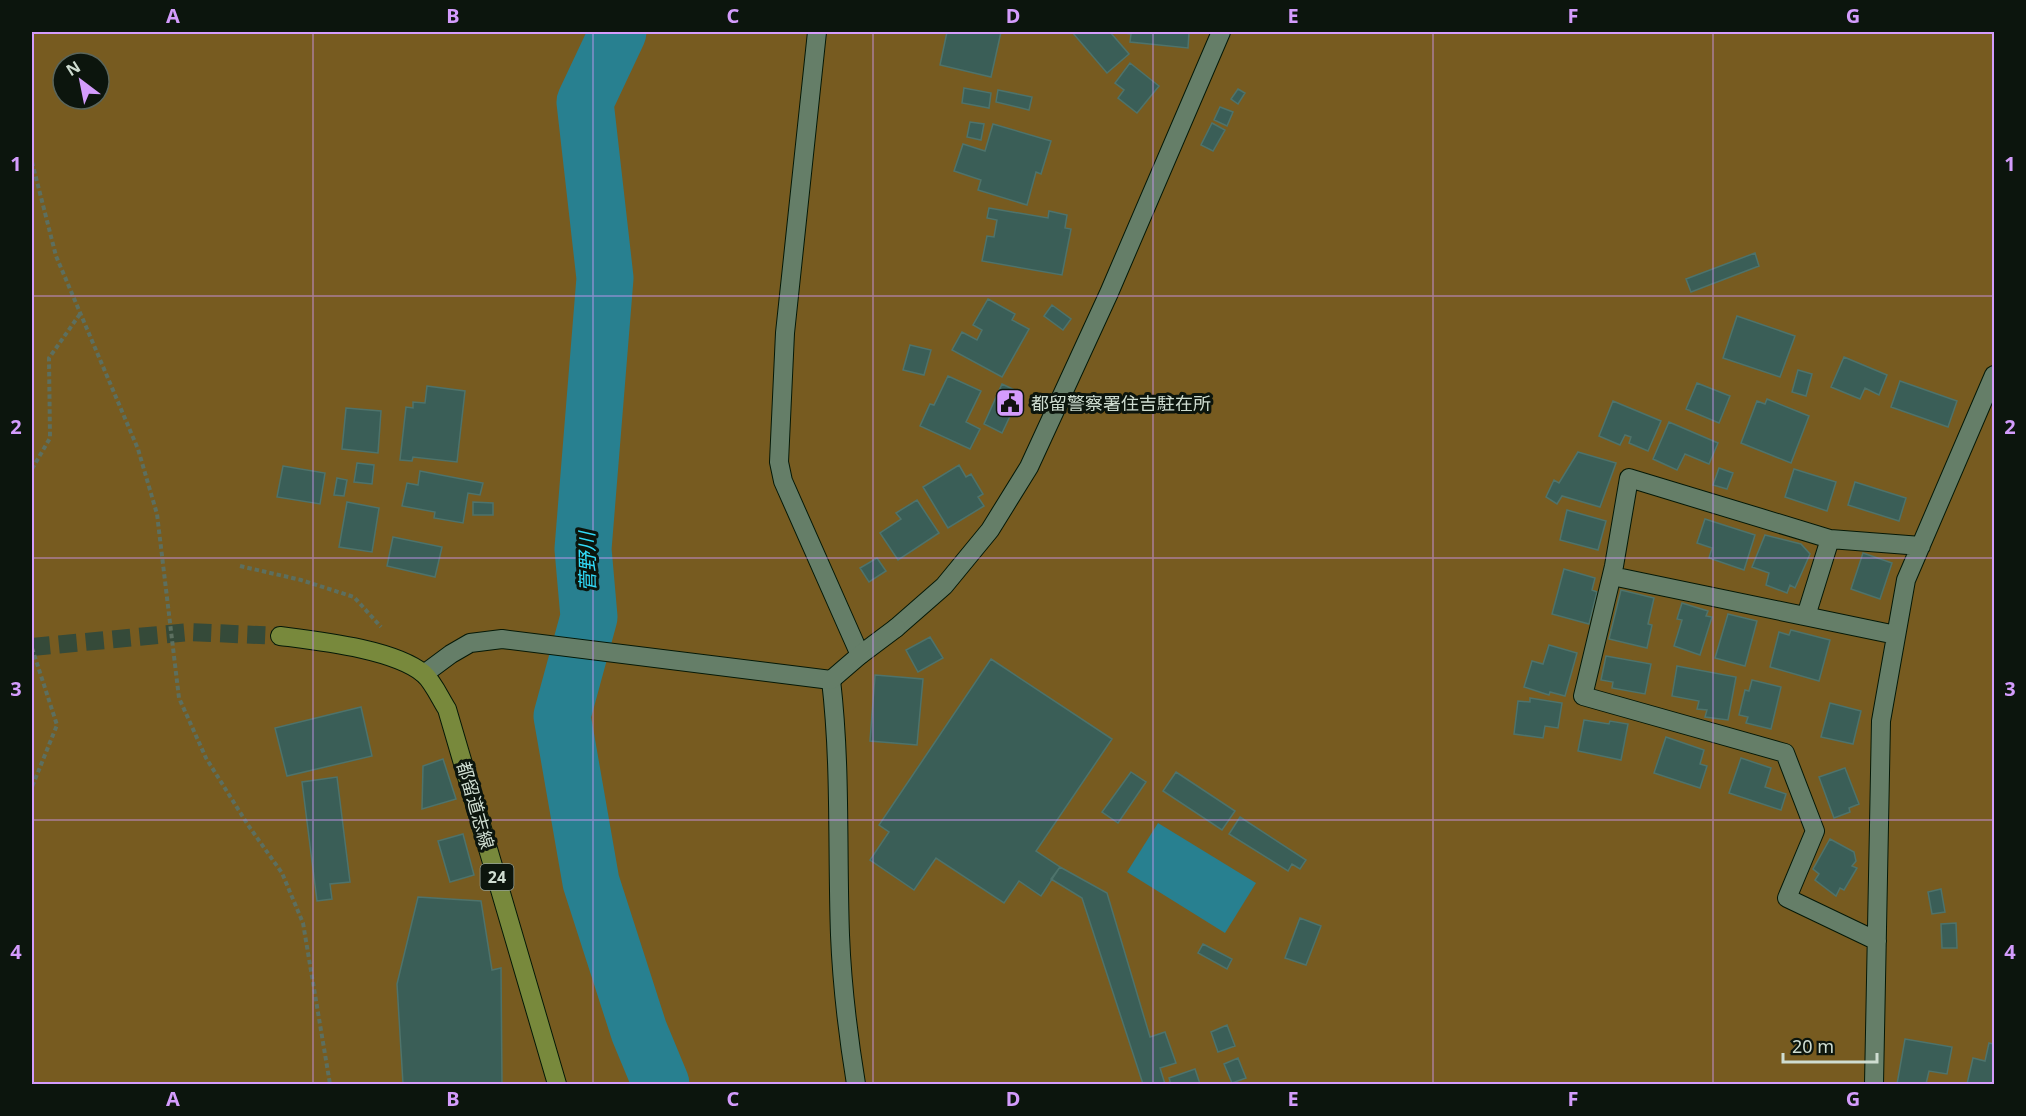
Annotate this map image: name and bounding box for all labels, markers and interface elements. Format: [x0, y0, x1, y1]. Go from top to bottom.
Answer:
text: A [166, 2, 180, 29]
text: B [446, 2, 460, 29]
text: C [727, 2, 740, 29]
text: D [1006, 2, 1020, 29]
text: E [1287, 2, 1299, 29]
text: F [1568, 2, 1578, 29]
text: G [1846, 2, 1860, 29]
north arrow [51, 51, 111, 111]
text: N [62, 56, 84, 81]
text: 1 [10, 150, 22, 177]
text: 1 [2004, 150, 2016, 177]
public building icon: 都留警察署住吉駐在所 [994, 387, 1026, 419]
place label: 都留警察署住吉駐在所 [1031, 391, 1211, 415]
text: 2 [10, 413, 22, 440]
text: 2 [2004, 413, 2016, 440]
water label: 菅野川 [573, 530, 601, 592]
text: 3 [10, 675, 22, 702]
text: 3 [2004, 675, 2016, 702]
street label: 都留道志線 [452, 758, 500, 852]
road number: 24 [480, 864, 514, 890]
text: 4 [10, 938, 22, 965]
text: 4 [2004, 938, 2016, 965]
scale bar [1783, 1026, 1878, 1064]
text: 20 m [1792, 1034, 1834, 1058]
text: A [166, 1085, 180, 1112]
text: B [446, 1085, 460, 1112]
text: C [727, 1085, 740, 1112]
text: D [1006, 1085, 1020, 1112]
text: E [1287, 1085, 1299, 1112]
text: F [1568, 1085, 1578, 1112]
text: G [1846, 1085, 1860, 1112]

